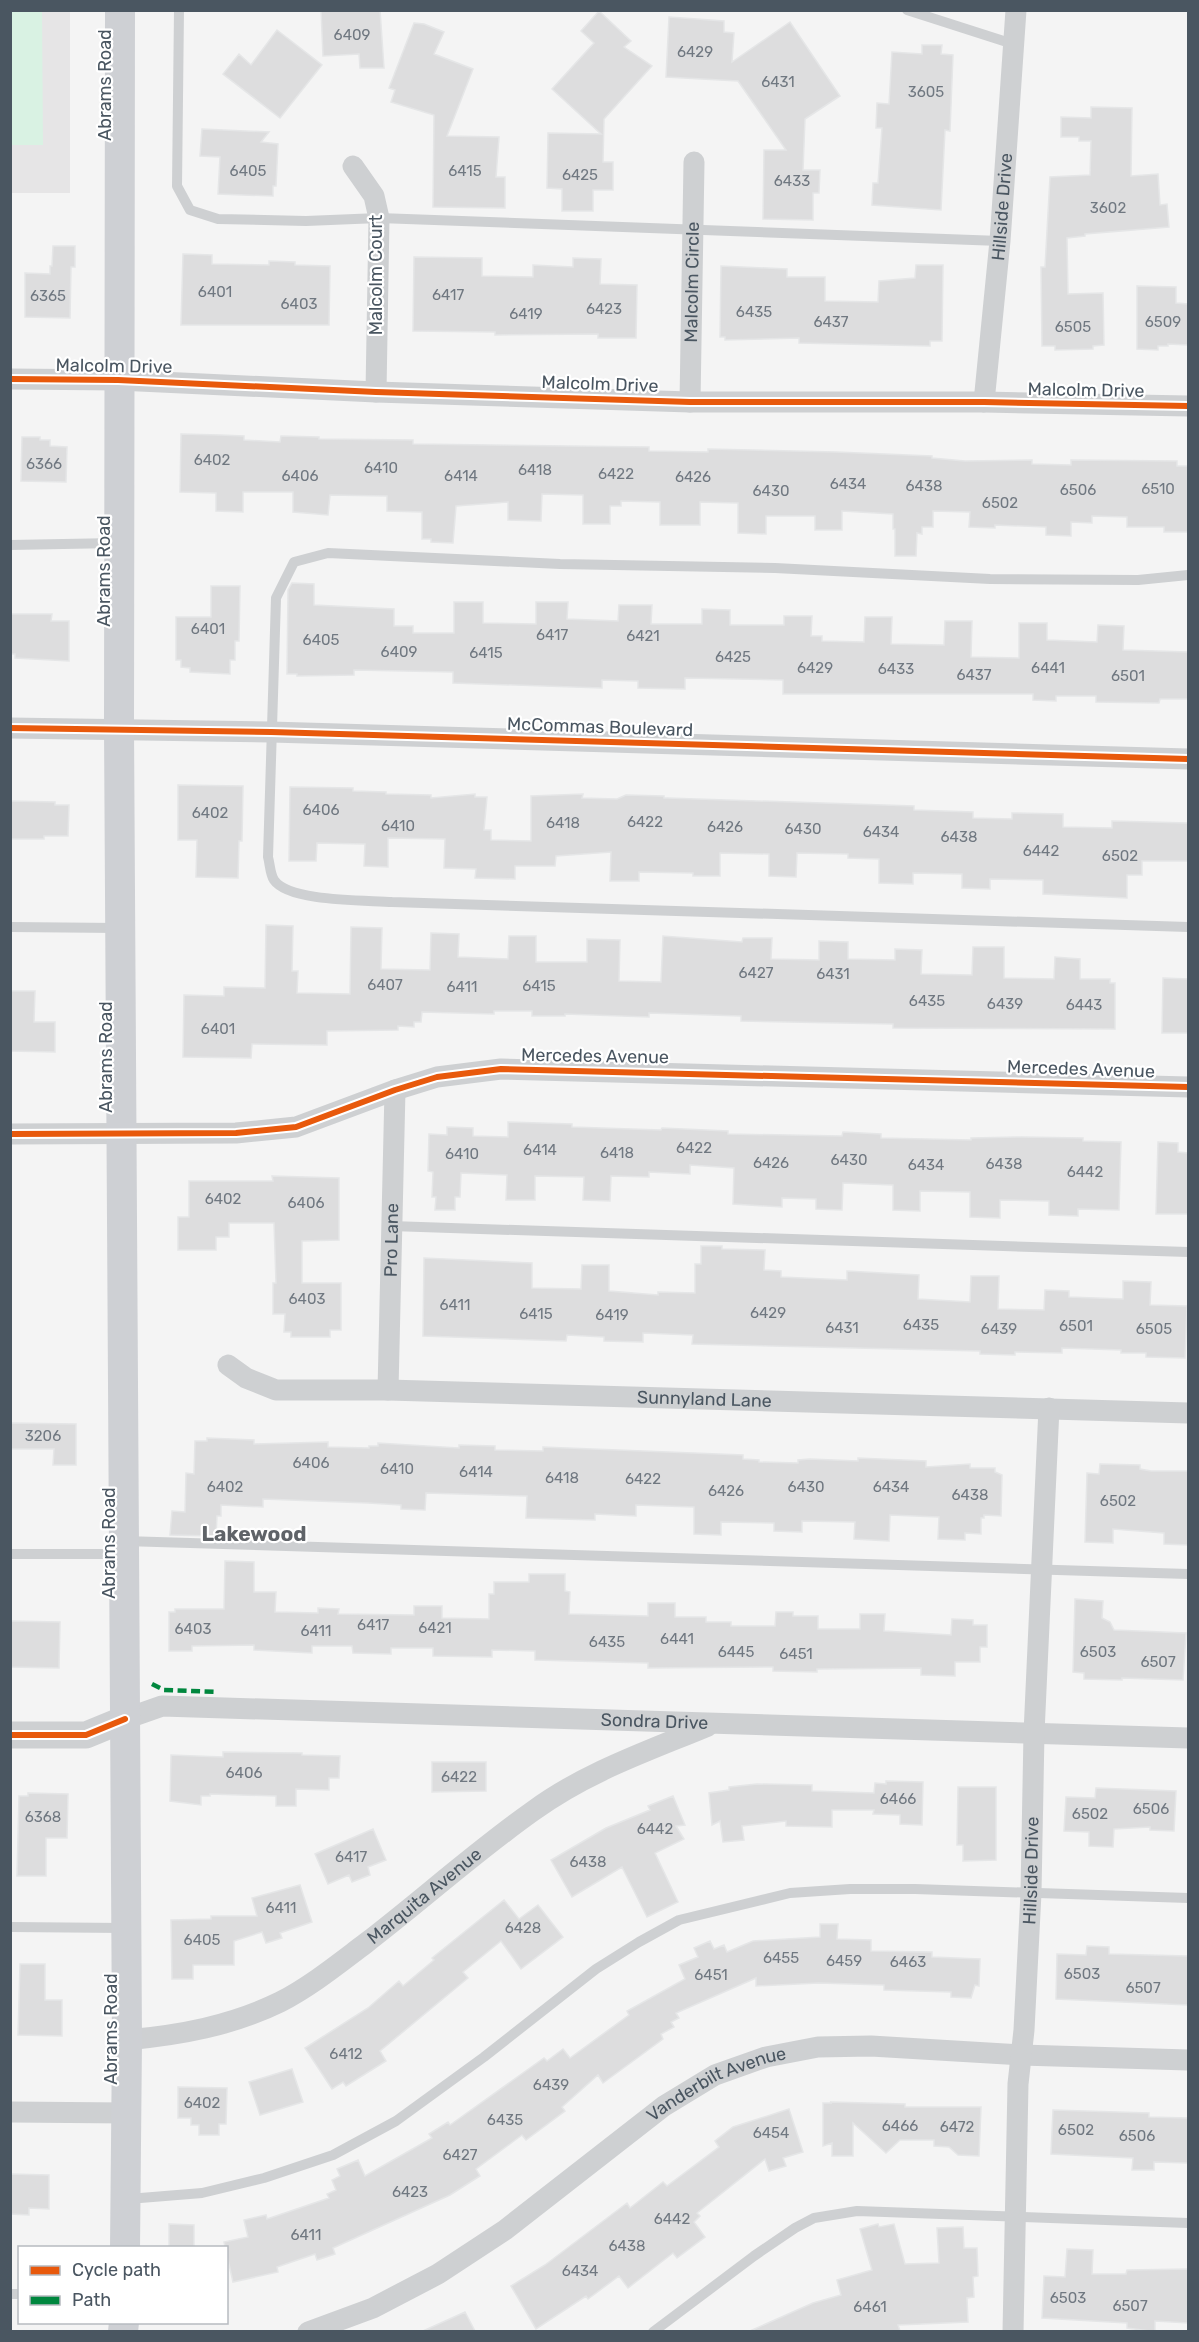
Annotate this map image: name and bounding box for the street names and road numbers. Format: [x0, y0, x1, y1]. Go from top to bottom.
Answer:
street label: Abrams Road [94, 29, 116, 141]
street label: Hillside Drive [987, 152, 1017, 262]
street label: Malcolm Court [365, 215, 387, 335]
street label: Malcolm Circle [680, 221, 704, 343]
street label: Malcolm Drive [55, 354, 173, 378]
street label: Malcolm Drive [541, 371, 659, 397]
street label: Malcolm Drive [1027, 378, 1145, 402]
street label: Abrams Road [93, 515, 115, 627]
street label: McCommas Boulevard [507, 713, 693, 741]
street label: Abrams Road [95, 1001, 117, 1113]
street label: Mercedes Avenue [521, 1044, 669, 1068]
street label: Mercedes Avenue [1007, 1055, 1155, 1083]
street label: Pro Lane [380, 1203, 403, 1277]
street label: Sunnyland Lane [637, 1386, 772, 1412]
street label: Abrams Road [98, 1487, 120, 1599]
street label: Sondra Drive [600, 1709, 709, 1734]
street label: Hillside Drive [1018, 1816, 1043, 1925]
street label: Marquita Avenue [363, 1843, 486, 1949]
street label: Abrams Road [100, 1973, 122, 2085]
street label: Vanderbilt Avenue [642, 2042, 788, 2126]

